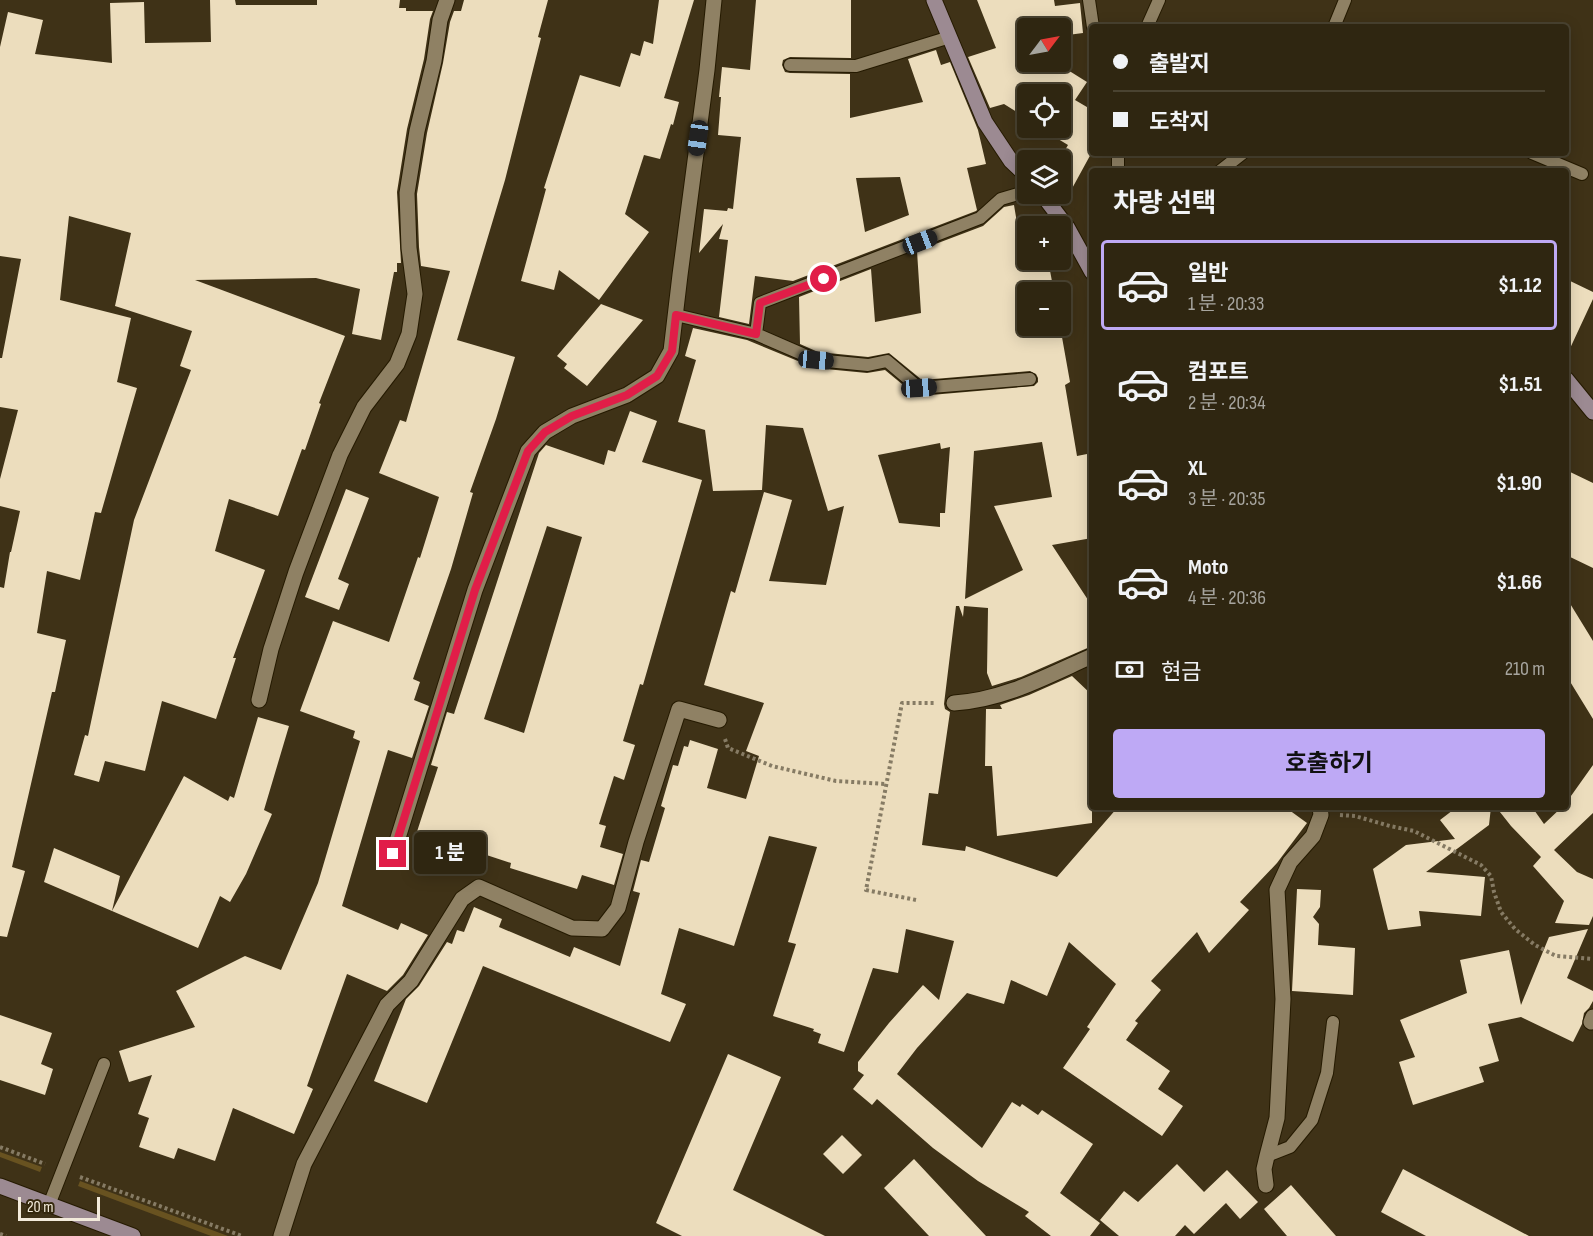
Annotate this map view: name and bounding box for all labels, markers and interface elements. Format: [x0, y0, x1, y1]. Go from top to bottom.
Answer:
north arrow [1017, 18, 1071, 72]
map controls [1017, 18, 1071, 336]
text: 출발지 [1149, 51, 1210, 78]
button: locate [1017, 84, 1071, 138]
text: 도착지 [1149, 109, 1210, 136]
car [687, 119, 709, 157]
button: layers [1017, 150, 1071, 204]
text: 차량 선택 [1113, 188, 1217, 220]
button: + [1017, 216, 1071, 270]
car [900, 227, 940, 257]
icon: car [1116, 258, 1170, 312]
text: 일반 [1188, 260, 1228, 287]
route start [810, 265, 837, 292]
text: $1.12 [1498, 272, 1542, 299]
button: − [1017, 282, 1071, 336]
text: 1 분 · 20:33 [1188, 292, 1264, 316]
car [797, 349, 835, 371]
icon: car [1116, 357, 1170, 411]
text: 컴포트 [1188, 359, 1249, 386]
text: $1.51 [1498, 371, 1542, 398]
car [900, 378, 938, 398]
text: 2 분 · 20:34 [1188, 391, 1266, 415]
text: XL [1188, 455, 1207, 482]
icon: car [1116, 456, 1170, 510]
text: $1.90 [1496, 470, 1542, 497]
text: 3 분 · 20:35 [1188, 487, 1265, 511]
text: Moto [1188, 554, 1228, 581]
icon: car [1116, 555, 1170, 609]
text: $1.66 [1496, 569, 1542, 596]
text: 4 분 · 20:36 [1188, 586, 1266, 610]
icon: cash [1113, 653, 1146, 686]
text: 210 m [1505, 657, 1545, 681]
text: 현금 [1161, 659, 1201, 686]
button: 호출하기 [1113, 729, 1545, 798]
callout: 1 분 [414, 833, 486, 875]
route end [379, 840, 406, 867]
text: 1 분 [435, 841, 465, 865]
scale bar [18, 1194, 100, 1222]
text: 20 m [27, 1198, 54, 1217]

